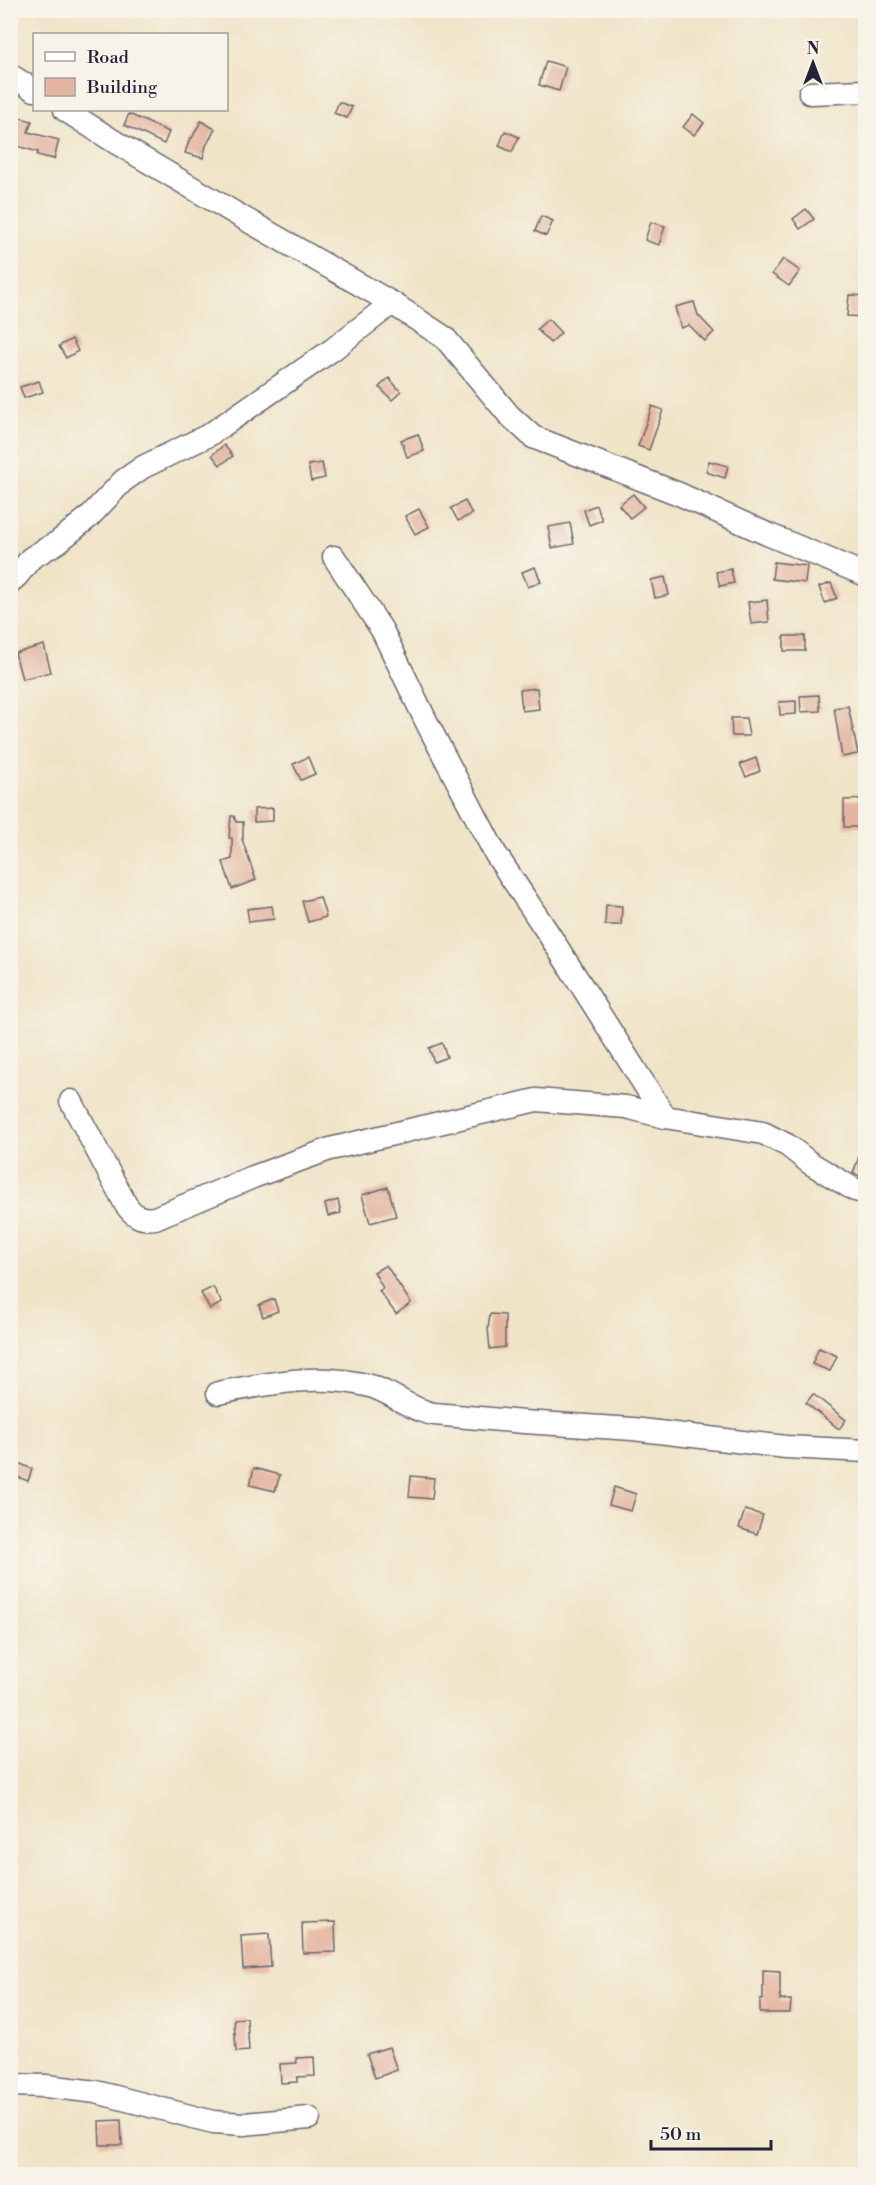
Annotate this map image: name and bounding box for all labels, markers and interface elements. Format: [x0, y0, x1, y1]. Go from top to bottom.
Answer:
legend [33, 33, 228, 111]
north arrow [783, 33, 843, 93]
text: N [807, 39, 820, 59]
text: Road [87, 46, 130, 69]
text: Building [86, 76, 158, 99]
scale bar [651, 2113, 771, 2151]
text: 50 m [660, 2123, 702, 2146]

